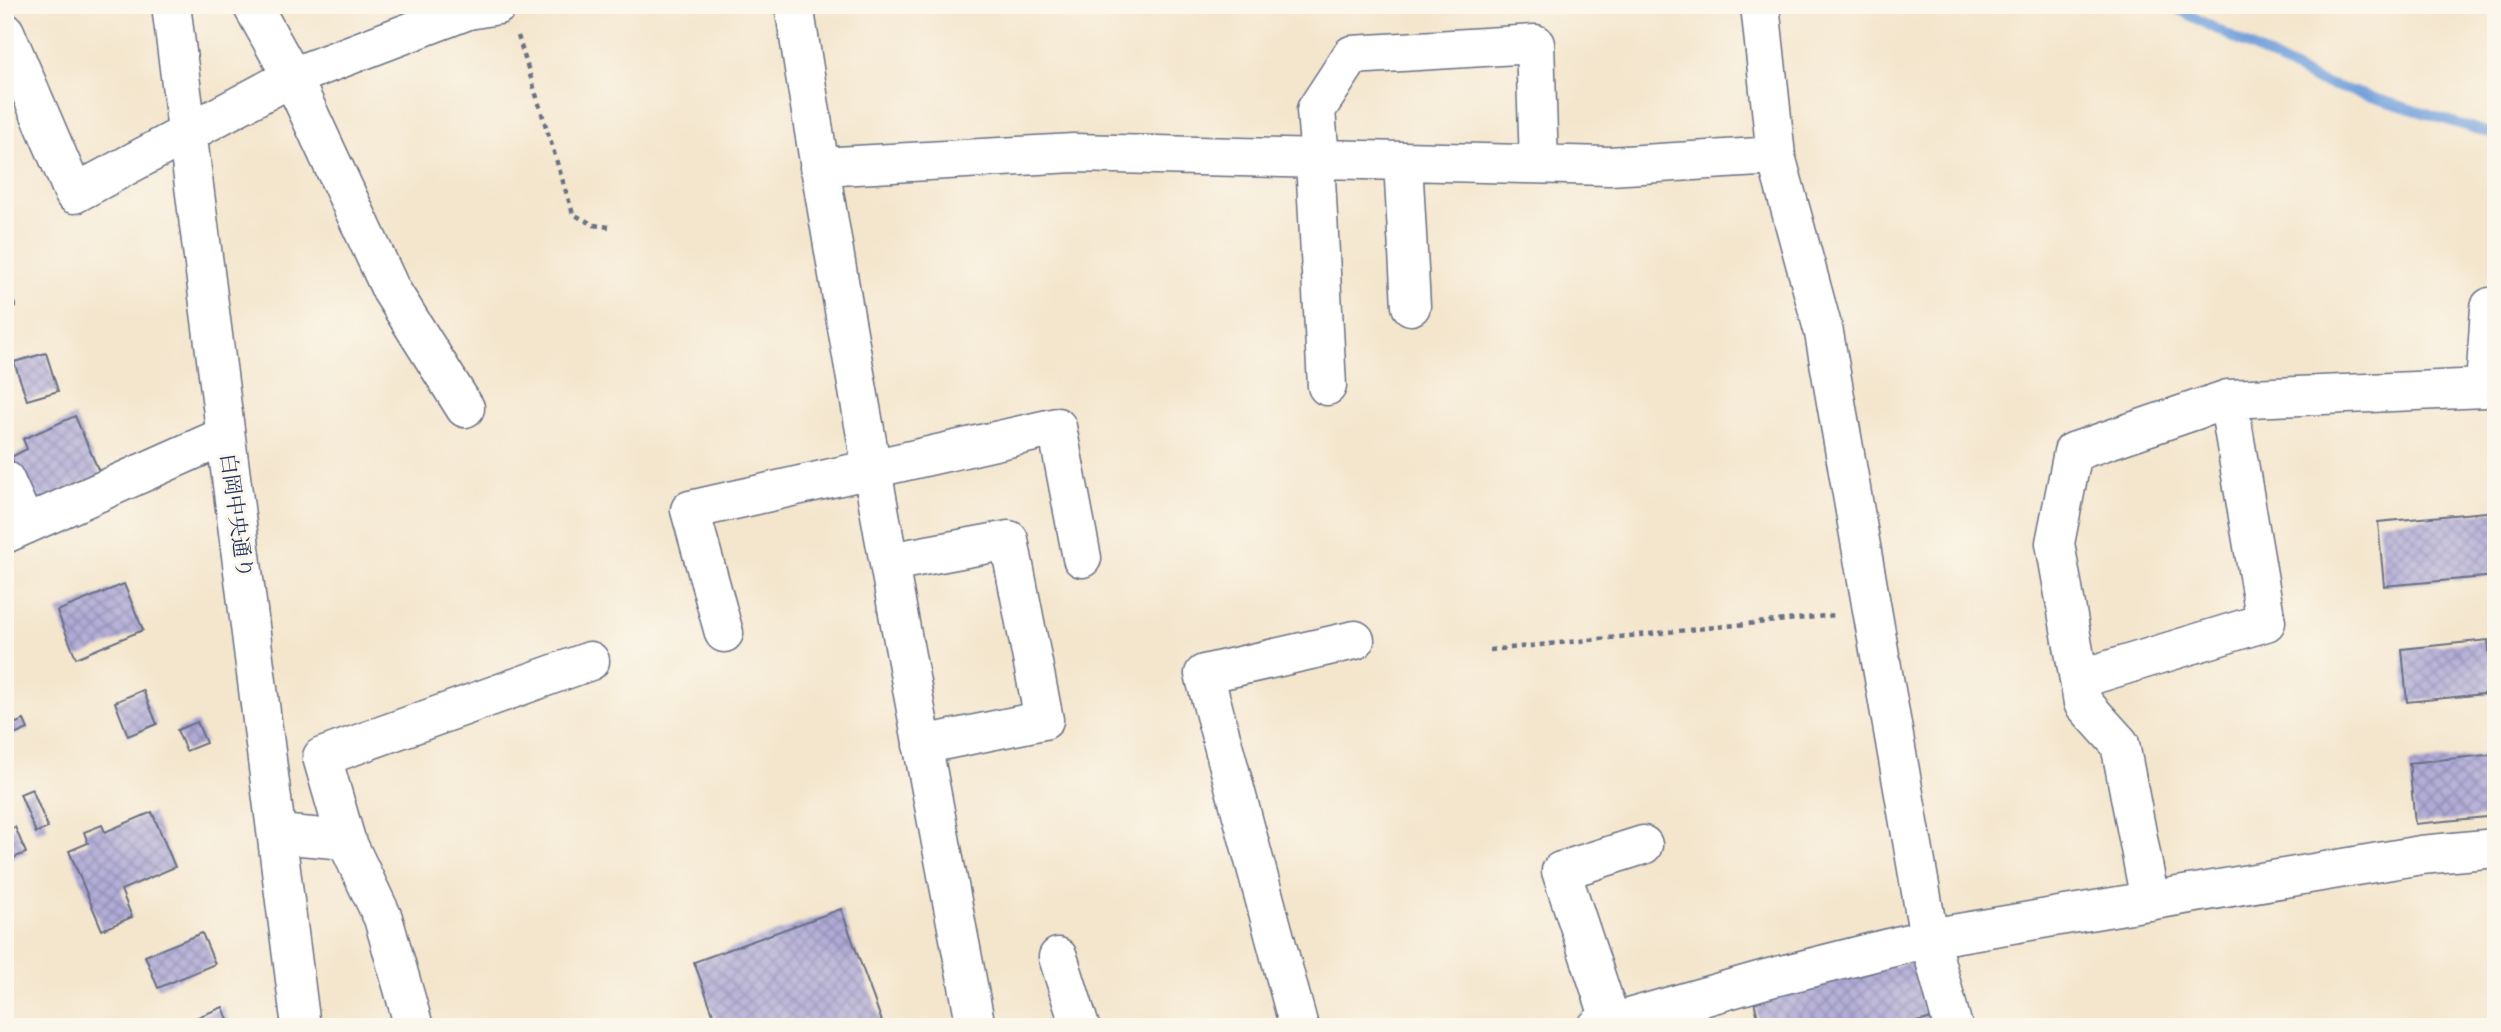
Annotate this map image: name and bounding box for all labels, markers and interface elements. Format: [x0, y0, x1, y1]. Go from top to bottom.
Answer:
street label: 白岡中央通り [212, 452, 258, 580]

